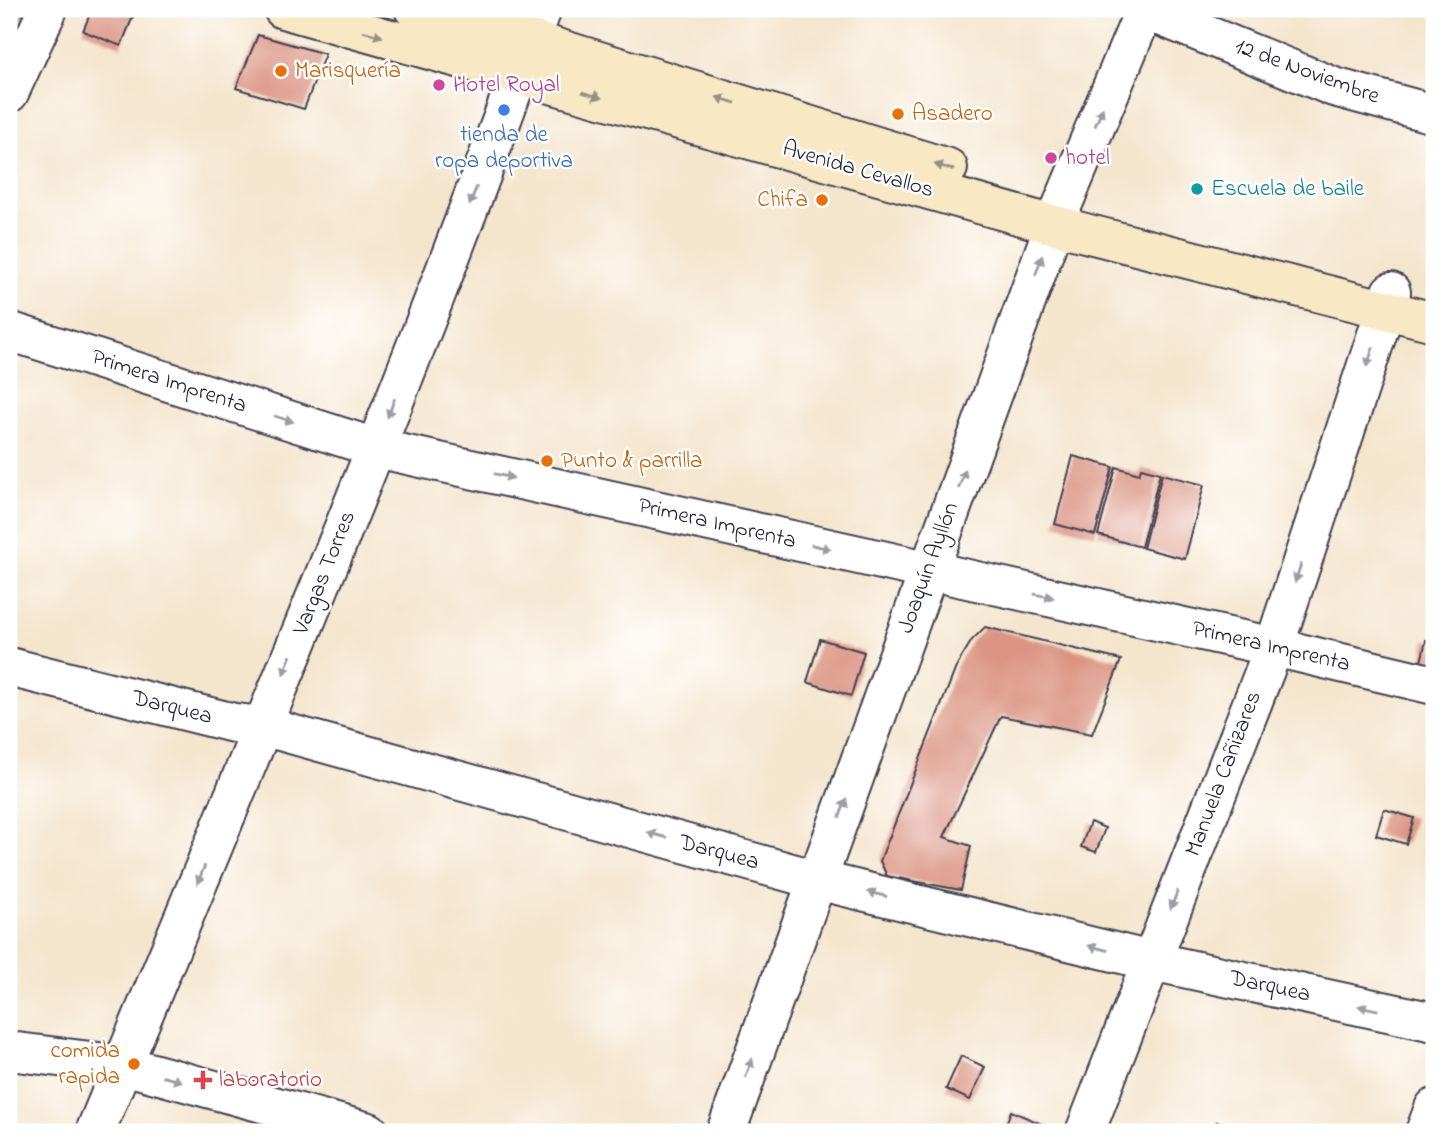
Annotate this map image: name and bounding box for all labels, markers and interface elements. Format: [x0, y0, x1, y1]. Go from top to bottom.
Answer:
one-way arrow [362, 29, 383, 39]
street label: 12 de Noviembre [1230, 31, 1385, 114]
place label: Marisquería [295, 55, 401, 88]
marker: Marisquería [273, 63, 289, 79]
place label: Hotel Royal [453, 69, 560, 104]
marker: Hotel Royal [431, 77, 447, 93]
one-way arrow [581, 90, 602, 100]
one-way arrow [715, 95, 736, 105]
place label: Asadero [912, 98, 993, 131]
marker: tienda de ropa deportiva [496, 102, 512, 118]
marker: Asadero [890, 106, 906, 122]
one-way arrow [1094, 106, 1105, 127]
place label: tienda de ropa deportiva [435, 119, 573, 178]
street label: Avenida Cevallos [778, 133, 938, 207]
place label: hotel [1065, 142, 1110, 175]
marker: hotel [1043, 150, 1059, 166]
one-way arrow [933, 161, 954, 172]
place label: Escuela de baile [1211, 173, 1365, 206]
marker: Escuela de baile [1189, 181, 1205, 197]
place label: Chifa [757, 184, 808, 217]
one-way arrow [467, 186, 478, 207]
marker: Chifa [814, 192, 830, 208]
one-way arrow [1034, 254, 1045, 275]
street label: Primera Imprenta [87, 341, 251, 423]
one-way arrow [1364, 347, 1375, 368]
one-way arrow [386, 398, 397, 419]
one-way arrow [273, 414, 294, 424]
place label: Punto & parrilla [561, 445, 703, 478]
marker: Punto & parrilla [539, 453, 555, 469]
one-way arrow [956, 468, 967, 489]
one-way arrow [493, 471, 515, 482]
street label: Primera Imprenta [635, 490, 799, 558]
street label: Joaquín Ayllón [890, 498, 970, 639]
street label: Vargas Torres [285, 506, 366, 641]
one-way arrow [810, 541, 832, 552]
one-way arrow [1292, 563, 1303, 584]
one-way arrow [1033, 590, 1055, 601]
street label: Primera Imprenta [1189, 613, 1353, 681]
one-way arrow [281, 654, 292, 675]
street label: Darquea [127, 682, 216, 734]
street label: Manuela Cañizares [1177, 686, 1271, 862]
one-way arrow [837, 797, 848, 818]
street label: Darquea [674, 826, 763, 880]
one-way arrow [646, 830, 667, 840]
one-way arrow [195, 865, 206, 886]
one-way arrow [865, 889, 887, 900]
one-way arrow [1169, 890, 1180, 911]
one-way arrow [1087, 942, 1109, 953]
street label: Darquea [1226, 962, 1313, 1012]
one-way arrow [1357, 1002, 1379, 1013]
place label: comida rapida [50, 1035, 120, 1094]
marker: comida rapida [126, 1056, 142, 1072]
one-way arrow [744, 1058, 755, 1079]
place label: laboratorio [219, 1064, 322, 1097]
marker: laboratorio [193, 1070, 213, 1090]
one-way arrow [162, 1074, 184, 1085]

